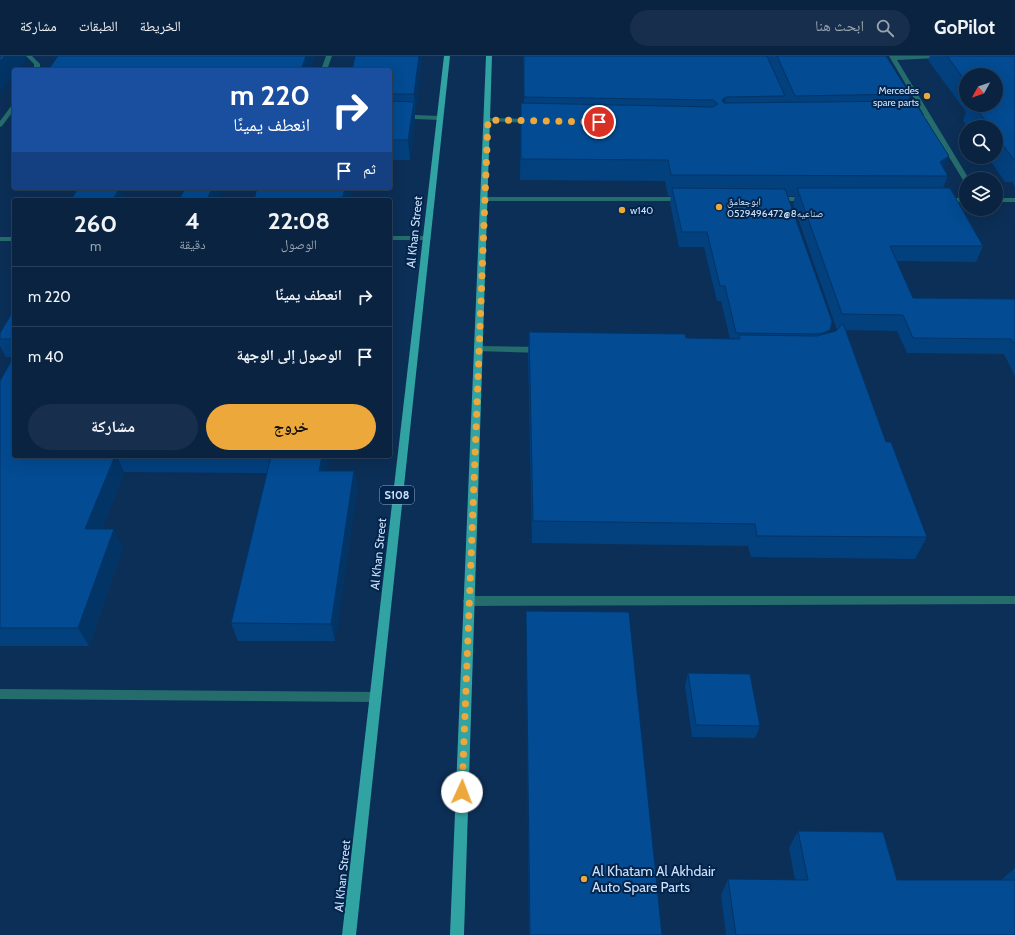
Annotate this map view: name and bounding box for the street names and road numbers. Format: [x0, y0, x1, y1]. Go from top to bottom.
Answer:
street label: Al Khan Street [403, 195, 425, 269]
road number: S108 [380, 486, 414, 504]
street label: Al Khan Street [367, 517, 389, 591]
street label: Al Khan Street [331, 839, 353, 913]

